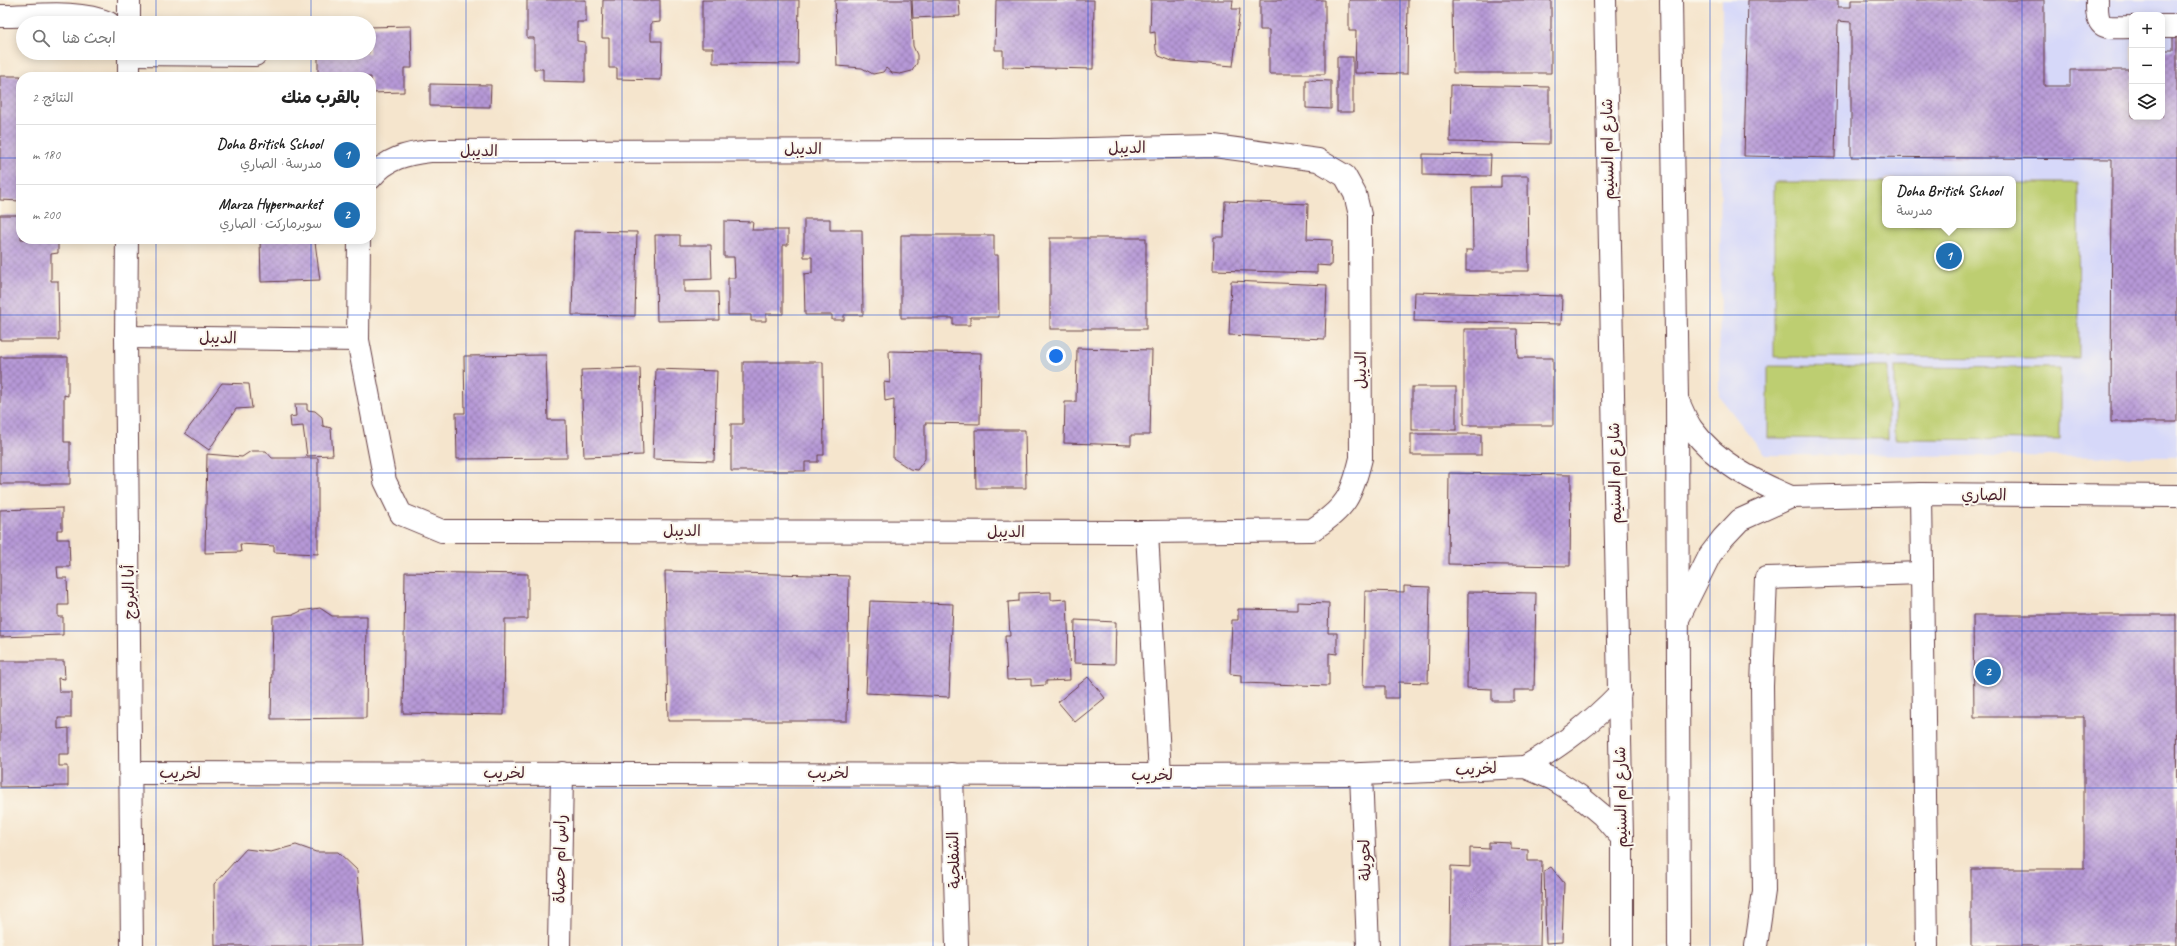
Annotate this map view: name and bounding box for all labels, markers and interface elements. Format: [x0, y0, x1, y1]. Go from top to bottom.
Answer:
map controls [2129, 12, 2165, 120]
button: + [2129, 12, 2165, 48]
search box [16, 16, 376, 60]
icon: search [30, 27, 52, 49]
text: ابحث هنا [62, 29, 116, 48]
button: − [2129, 48, 2165, 84]
button: layers [2129, 84, 2165, 120]
text: بالقرب منك [281, 87, 360, 108]
text: النتائج: 2 [32, 90, 74, 106]
street label: شارع ام السنيم [1597, 98, 1621, 200]
text: Doha British School [217, 135, 322, 154]
street label: الديبل [1108, 138, 1146, 158]
street label: الديبل [784, 139, 822, 159]
street label: الديبل [460, 141, 498, 161]
text: 180 m [32, 147, 60, 163]
text: 1 [344, 147, 350, 163]
text: مدرسة · الصاري [240, 156, 322, 172]
popup [1882, 176, 2016, 228]
text: Doha British School [1897, 182, 2001, 201]
text: Marza Hypermarket [218, 195, 322, 214]
text: مدرسة [1897, 203, 1933, 219]
text: 200 m [32, 207, 60, 223]
text: 2 [344, 207, 350, 223]
text: سوبرماركت · الصاري [219, 216, 322, 232]
pin: 1 [1936, 241, 1962, 271]
street label: الديبل [199, 328, 237, 348]
your location [1046, 346, 1066, 366]
street label: الديبل [1351, 351, 1371, 389]
street label: شارع ام السنيم [1604, 422, 1628, 524]
street label: الصاري [1961, 485, 2007, 506]
street label: الديبل [663, 521, 701, 541]
street label: الديبل [987, 522, 1025, 542]
street label: أبا البروج [119, 564, 139, 620]
pin: 2 [1975, 657, 2001, 687]
street label: شارع ام السنيم [1610, 746, 1634, 848]
street label: لخريب [1455, 758, 1497, 780]
street label: لخريب [159, 763, 201, 783]
street label: لخريب [483, 763, 525, 783]
street label: لخريب [807, 763, 849, 783]
street label: لخريب [1131, 765, 1173, 785]
street label: راس ام حصاة [549, 814, 573, 904]
street label: الشفلحية [943, 831, 965, 889]
street label: لحويلة [1354, 839, 1376, 881]

